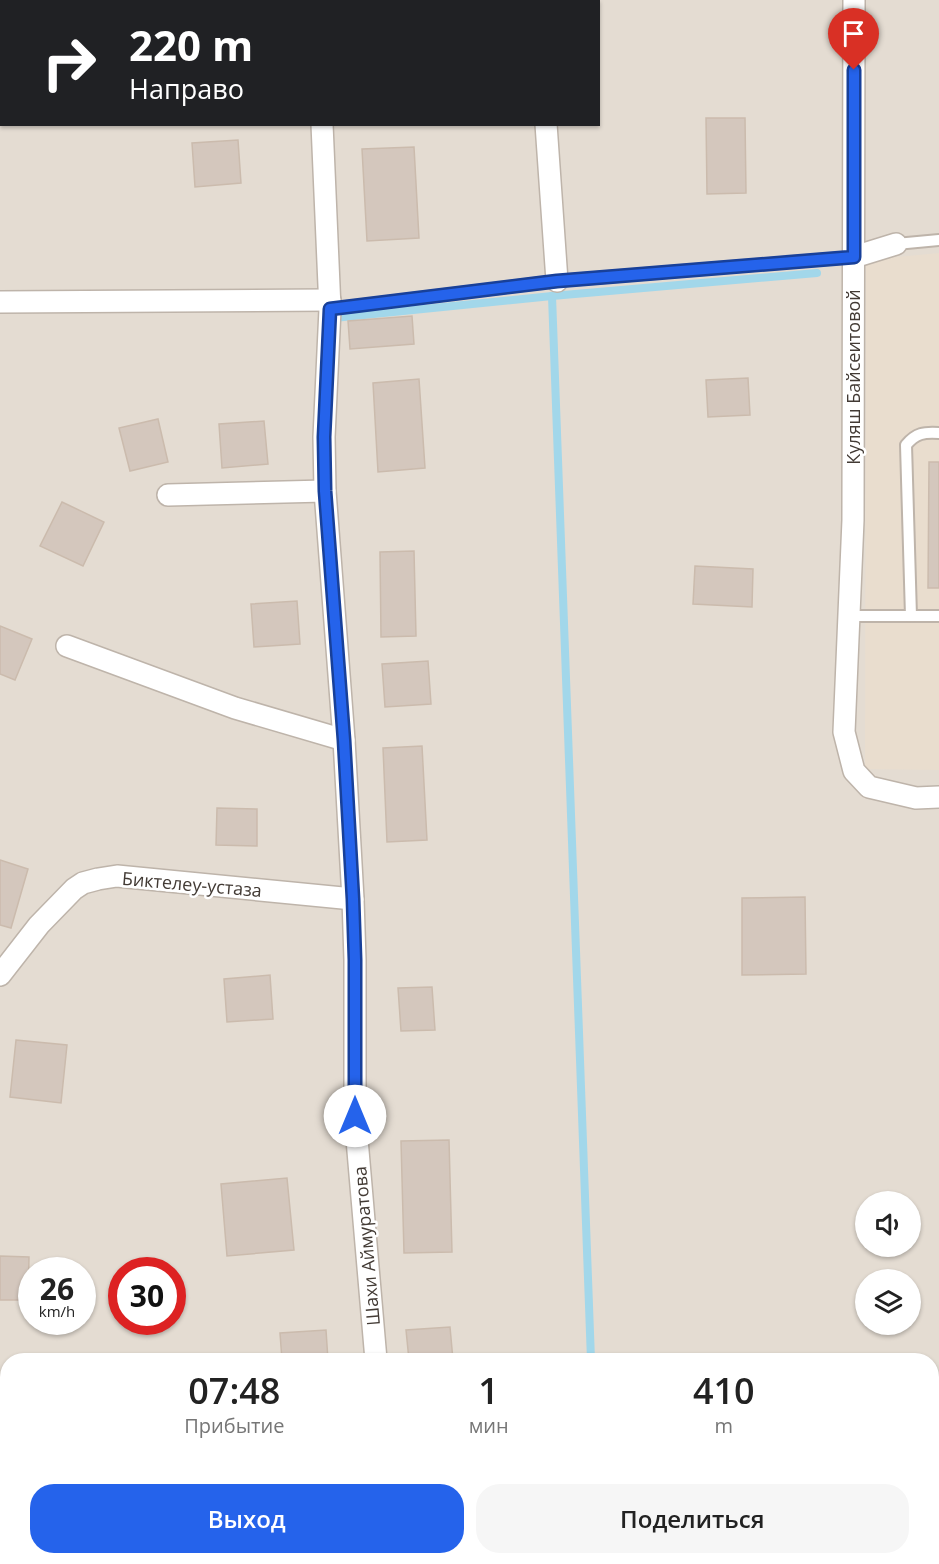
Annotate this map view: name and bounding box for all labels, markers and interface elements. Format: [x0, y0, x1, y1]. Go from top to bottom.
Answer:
pin [828, 8, 879, 70]
text: 220 m [129, 16, 253, 73]
icon: arrive [837, 17, 870, 50]
icon: right [30, 24, 108, 102]
text: Направо [129, 70, 244, 107]
street label: Куляш Байсеитовой [841, 289, 865, 465]
street label: Биктелеу-устаза [121, 866, 263, 902]
position arrow [323, 1084, 387, 1148]
street label: Шахи Аймуратова [347, 1165, 385, 1327]
map controls [855, 1191, 921, 1335]
button: sound [855, 1191, 921, 1257]
speed limit sign: 30 [108, 1257, 186, 1335]
text: 26 [40, 1268, 74, 1309]
button: layers [855, 1269, 921, 1335]
text: km/h [39, 1301, 75, 1321]
text: 07:48 [188, 1366, 280, 1415]
text: 1 [478, 1366, 499, 1415]
text: 410 [693, 1366, 755, 1415]
text: Прибытие [184, 1412, 284, 1439]
text: мин [469, 1412, 509, 1439]
text: m [715, 1412, 733, 1439]
button: Выход [30, 1484, 464, 1553]
button: Поделиться [476, 1484, 909, 1553]

